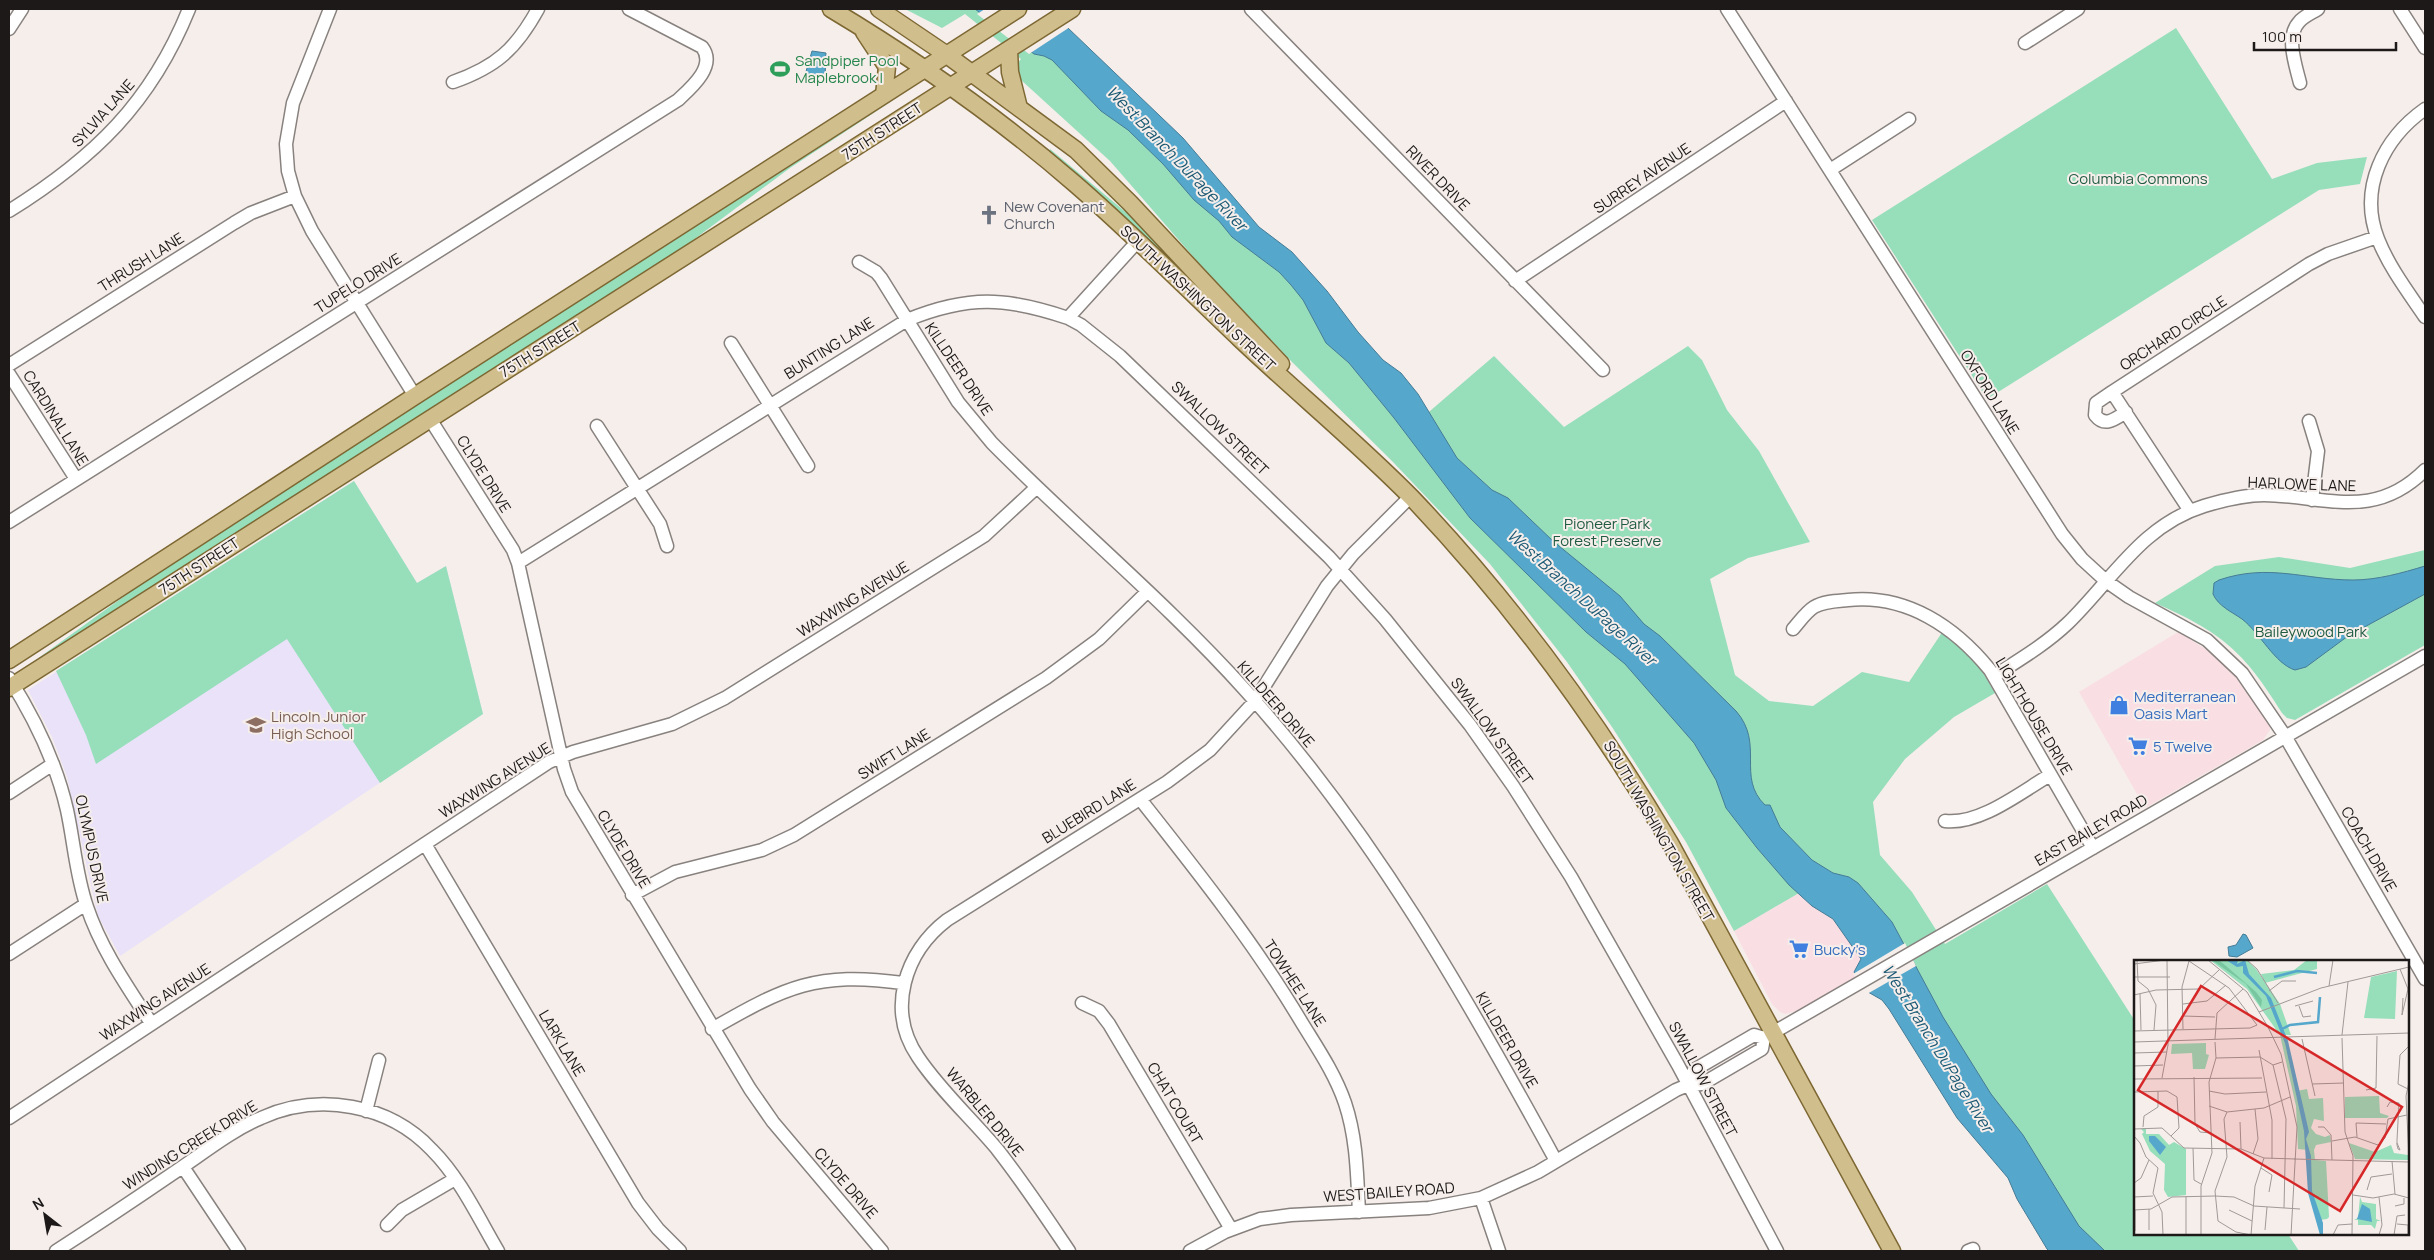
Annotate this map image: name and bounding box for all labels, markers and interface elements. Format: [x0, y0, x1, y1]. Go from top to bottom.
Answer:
scale bar [2254, 20, 2396, 52]
text: 100 m [2262, 26, 2302, 47]
place label: Sandpiper Pool Maplebrook I [795, 50, 899, 88]
sports icon: Sandpiper Pool Maplebrook I [769, 58, 791, 80]
street label: SYLVIA LANE [67, 75, 139, 151]
water label: West Branch DuPage River [1102, 81, 1254, 237]
street label: 75TH STREET [838, 97, 926, 165]
street label: SURREY AVENUE [1589, 138, 1695, 218]
street label: RIVER DRIVE [1401, 141, 1475, 215]
park label: Columbia Commons [2068, 168, 2208, 189]
place label: New Covenant Church [1004, 196, 1105, 234]
church icon: New Covenant Church [978, 204, 1000, 226]
street label: SOUTH WASHINGTON STREET [1116, 220, 1280, 376]
street label: THRUSH LANE [94, 227, 188, 297]
street label: TUPELO DRIVE [310, 248, 406, 318]
street label: ORCHARD CIRCLE [2115, 291, 2231, 375]
street label: BUNTING LANE [780, 312, 878, 384]
street label: 75TH STREET [495, 316, 585, 382]
street label: KILLDEER DRIVE [920, 318, 998, 420]
street label: OXFORD LANE [1956, 346, 2024, 438]
street label: CARDINAL LANE [18, 366, 94, 470]
street label: SWALLOW STREET [1167, 376, 1273, 480]
street label: CLYDE DRIVE [452, 431, 516, 517]
street label: HARLOWE LANE [2247, 472, 2357, 496]
park label: Pioneer Park Forest Preserve [1553, 513, 1661, 551]
water label: West Branch DuPage River [1503, 524, 1663, 671]
street label: 75TH STREET [155, 532, 243, 600]
street label: WAXWING AVENUE [793, 556, 913, 642]
park label: Baileywood Park [2255, 621, 2367, 642]
street label: LIGHTHOUSE DRIVE [1991, 653, 2077, 779]
street label: KILLDEER DRIVE [1233, 656, 1319, 752]
street label: SWALLOW STREET [1446, 673, 1538, 789]
place label: Mediterranean Oasis Mart [2134, 686, 2236, 724]
shop icon: Mediterranean Oasis Mart [2108, 694, 2130, 716]
place label: Lincoln Junior High School [271, 706, 367, 744]
school or university icon: Lincoln Junior High School [245, 714, 267, 736]
street label: SWIFT LANE [854, 723, 934, 785]
supermarket icon: 5 Twelve [2127, 735, 2149, 757]
place label: 5 Twelve [2153, 736, 2213, 757]
street label: WAXWING AVENUE [435, 737, 555, 823]
street label: SOUTH WASHINGTON STREET [1599, 737, 1719, 925]
street label: BLUEBIRD LANE [1038, 774, 1140, 848]
street label: EAST BAILEY ROAD [2031, 789, 2151, 871]
street label: OLYMPUS DRIVE [70, 793, 114, 905]
street label: COACH DRIVE [2336, 803, 2402, 895]
street label: CLYDE DRIVE [592, 806, 656, 892]
street label: TOWHEE LANE [1259, 935, 1331, 1031]
supermarket icon: Bucky's [1788, 938, 1810, 960]
place label: Bucky's [1814, 939, 1866, 960]
street label: WAXWING AVENUE [95, 958, 215, 1046]
water label: West Branch DuPage River [1877, 960, 2000, 1138]
inset map [2134, 960, 2409, 1235]
street label: KILLDEER DRIVE [1471, 988, 1543, 1092]
street label: LARK LANE [534, 1006, 590, 1080]
street label: SWALLOW STREET [1664, 1018, 1742, 1140]
street label: CHAT COURT [1142, 1058, 1208, 1148]
street label: WARBLER DRIVE [941, 1063, 1029, 1161]
street label: WINDING CREEK DRIVE [119, 1095, 261, 1195]
street label: CLYDE DRIVE [809, 1143, 883, 1223]
street label: WEST BAILEY ROAD [1323, 1177, 1455, 1207]
north arrow [20, 1190, 70, 1240]
text: N [29, 1193, 47, 1214]

